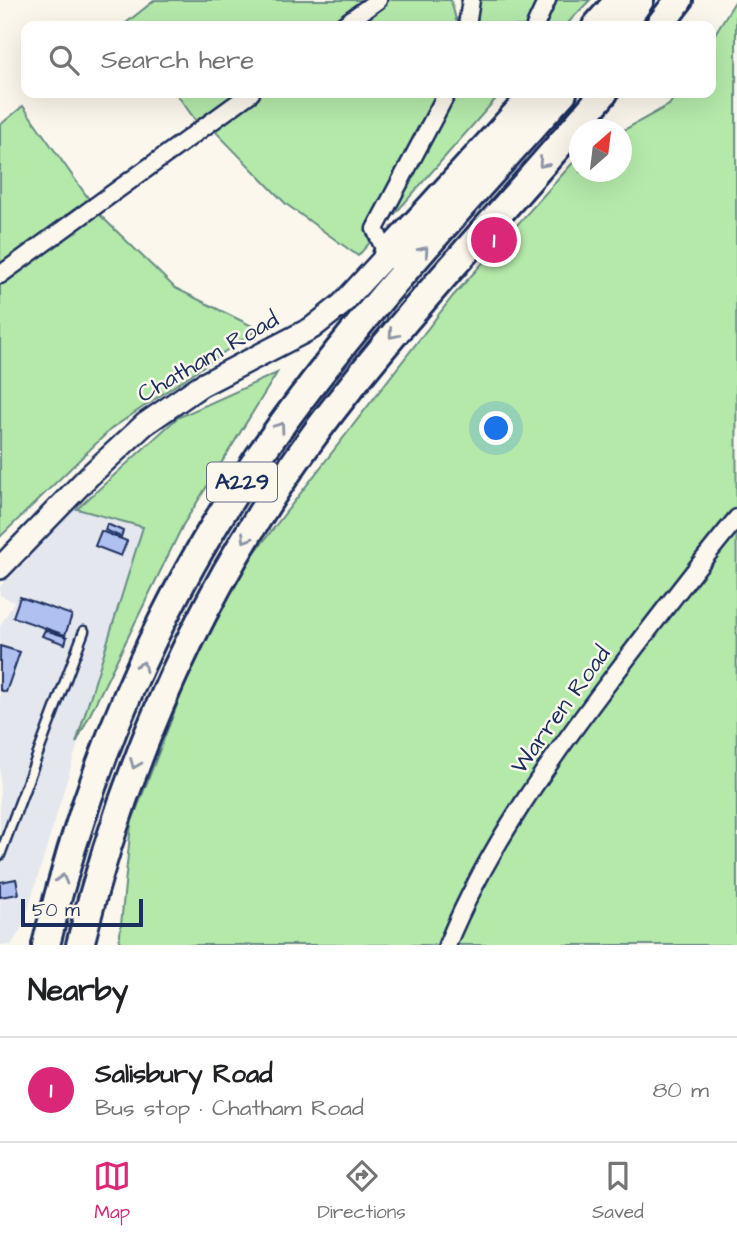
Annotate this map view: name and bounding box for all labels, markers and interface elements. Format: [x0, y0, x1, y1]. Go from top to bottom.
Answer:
search box [21, 21, 716, 98]
icon: search [45, 41, 83, 79]
text: Search here [101, 42, 254, 78]
north arrow [569, 119, 632, 182]
one-way arrow [539, 155, 551, 168]
pin: 1 [471, 214, 517, 266]
one-way arrow [416, 246, 428, 259]
street label: Chatham Road [131, 303, 285, 411]
one-way arrow [389, 326, 401, 339]
your location [479, 411, 513, 445]
one-way arrow [272, 422, 285, 435]
road number: A229 [207, 462, 277, 502]
one-way arrow [241, 531, 254, 544]
street label: Warren Road [503, 639, 619, 781]
one-way arrow [134, 661, 148, 673]
one-way arrow [130, 758, 144, 770]
one-way arrow [54, 873, 69, 885]
scale bar [21, 896, 144, 928]
text: 50 m [32, 897, 80, 924]
text: Nearby [28, 970, 128, 1012]
text: Salisbury Road [95, 1056, 273, 1092]
text: 1 [50, 1074, 52, 1106]
text: 80 m [652, 1074, 709, 1106]
text: Bus stop · Chatham Road [95, 1092, 364, 1124]
tab: Map [93, 1157, 131, 1226]
tab: Directions [317, 1157, 406, 1226]
tab: Saved [592, 1157, 644, 1226]

